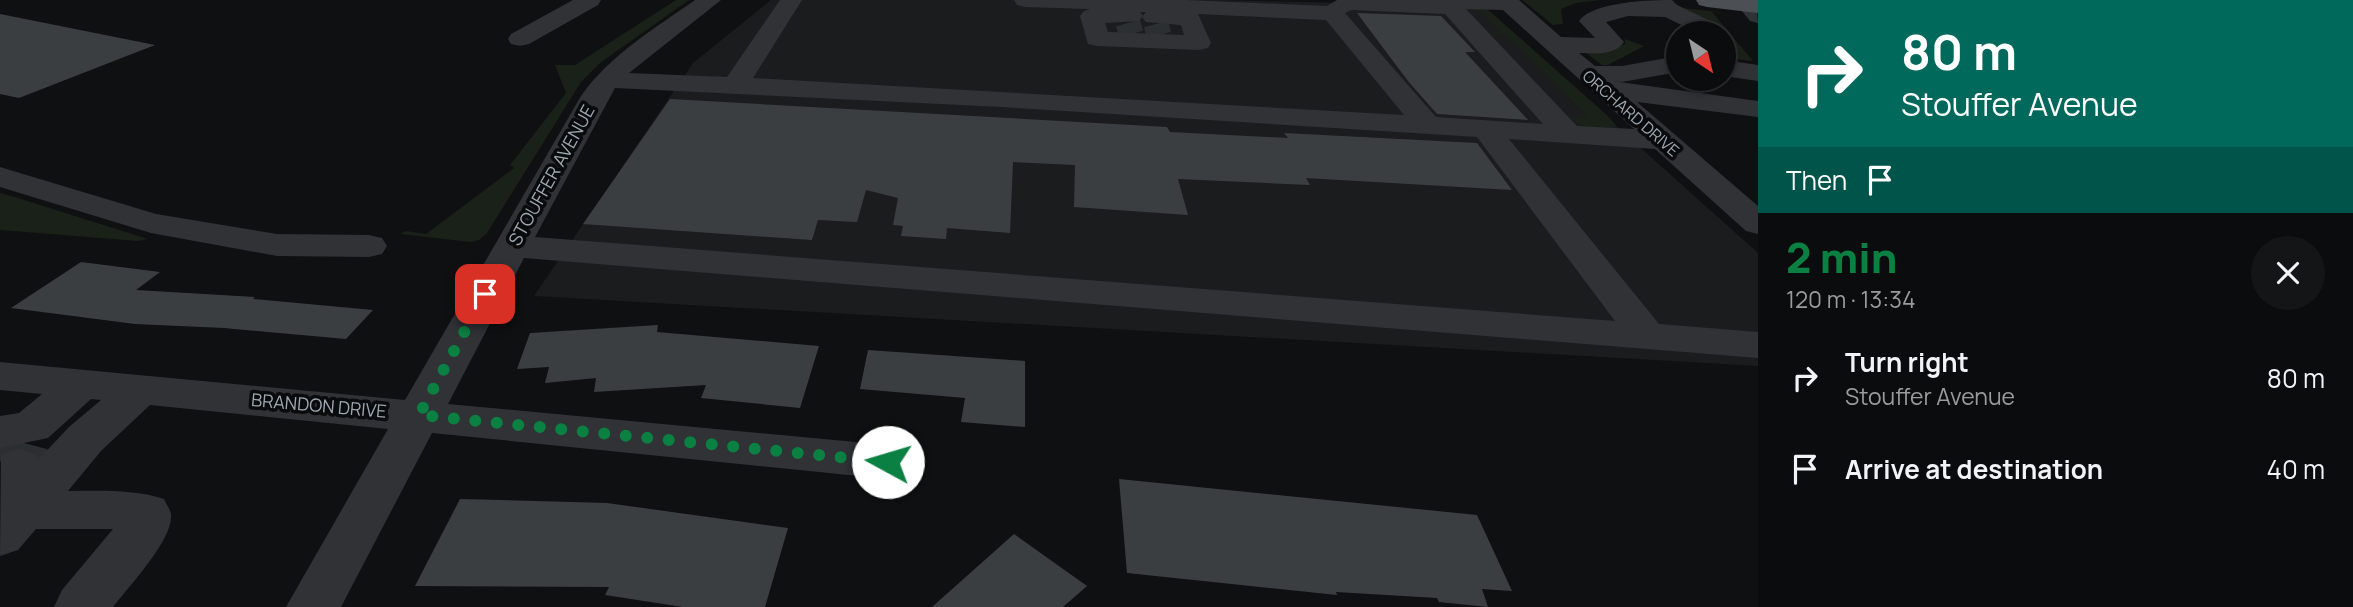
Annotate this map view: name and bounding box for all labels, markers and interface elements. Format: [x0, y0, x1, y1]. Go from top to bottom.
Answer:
text: 80 m [1901, 18, 2017, 85]
north arrow [1666, 21, 1736, 91]
map controls [1666, 21, 1736, 91]
icon: right [1786, 28, 1877, 119]
street label: ORCHARD DRIVE [1578, 65, 1684, 161]
text: Stouffer Avenue [1901, 82, 2138, 126]
street label: STOUFFER AVENUE [502, 100, 600, 250]
icon: arrive [1861, 161, 1899, 199]
text: Then [1786, 162, 1847, 198]
text: 2 min [1786, 228, 1897, 286]
button: close [2251, 236, 2325, 310]
pin [455, 264, 515, 324]
icon: arrive [466, 275, 504, 313]
text: 120 m · 13:34 [1786, 283, 1915, 315]
text: Turn right [1845, 344, 1969, 380]
icon: right [1786, 359, 1824, 397]
text: 80 m [2267, 360, 2325, 396]
text: Stouffer Avenue [1845, 380, 2015, 412]
street label: BRANDON DRIVE [250, 387, 388, 423]
position arrow [851, 425, 925, 499]
icon: arrive [1786, 450, 1824, 488]
text: Arrive at destination [1845, 451, 2103, 487]
text: 40 m [2267, 451, 2325, 487]

